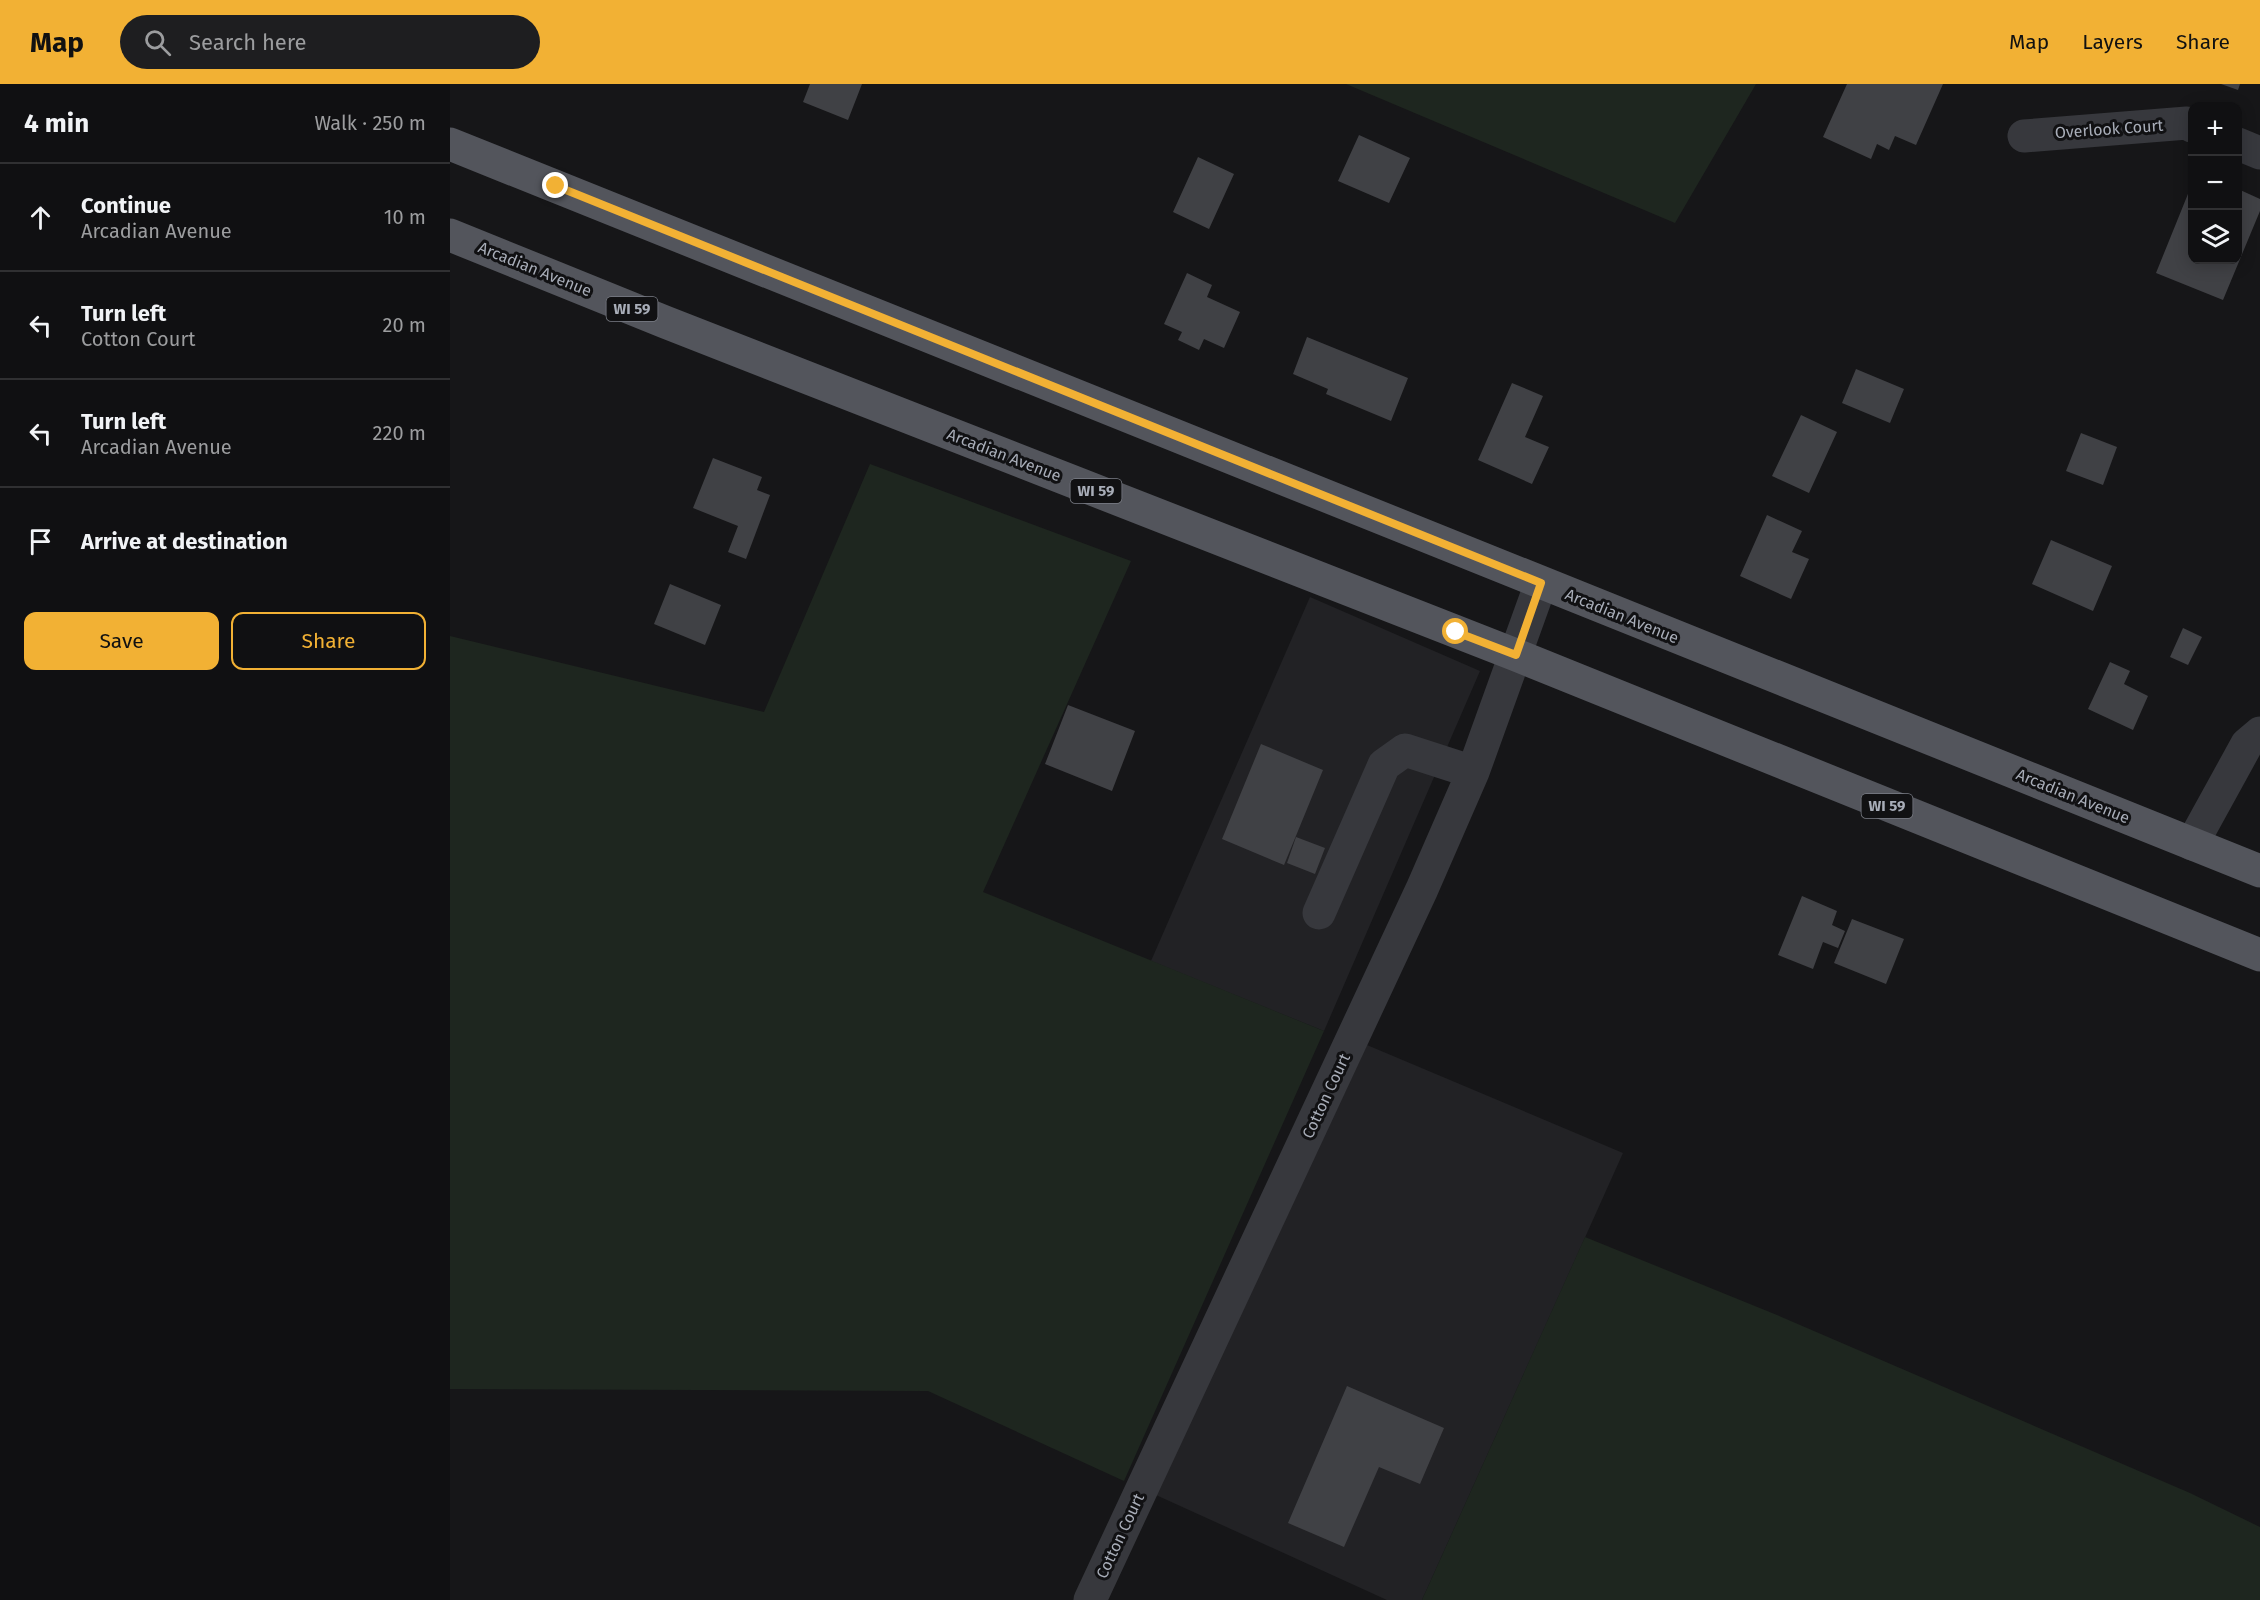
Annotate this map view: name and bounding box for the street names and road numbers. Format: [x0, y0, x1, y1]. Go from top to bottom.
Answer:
street label: Overlook Court [2054, 116, 2164, 142]
street label: Arcadian Avenue [476, 238, 594, 300]
road number: WI 59 [606, 297, 657, 321]
street label: Arcadian Avenue [944, 425, 1064, 485]
road number: WI 59 [1070, 479, 1122, 503]
street label: Arcadian Avenue [1563, 585, 1681, 647]
street label: Arcadian Avenue [2014, 765, 2132, 827]
road number: WI 59 [1862, 794, 1912, 818]
street label: Cotton Court [1298, 1050, 1354, 1141]
street label: Cotton Court [1092, 1490, 1148, 1581]

